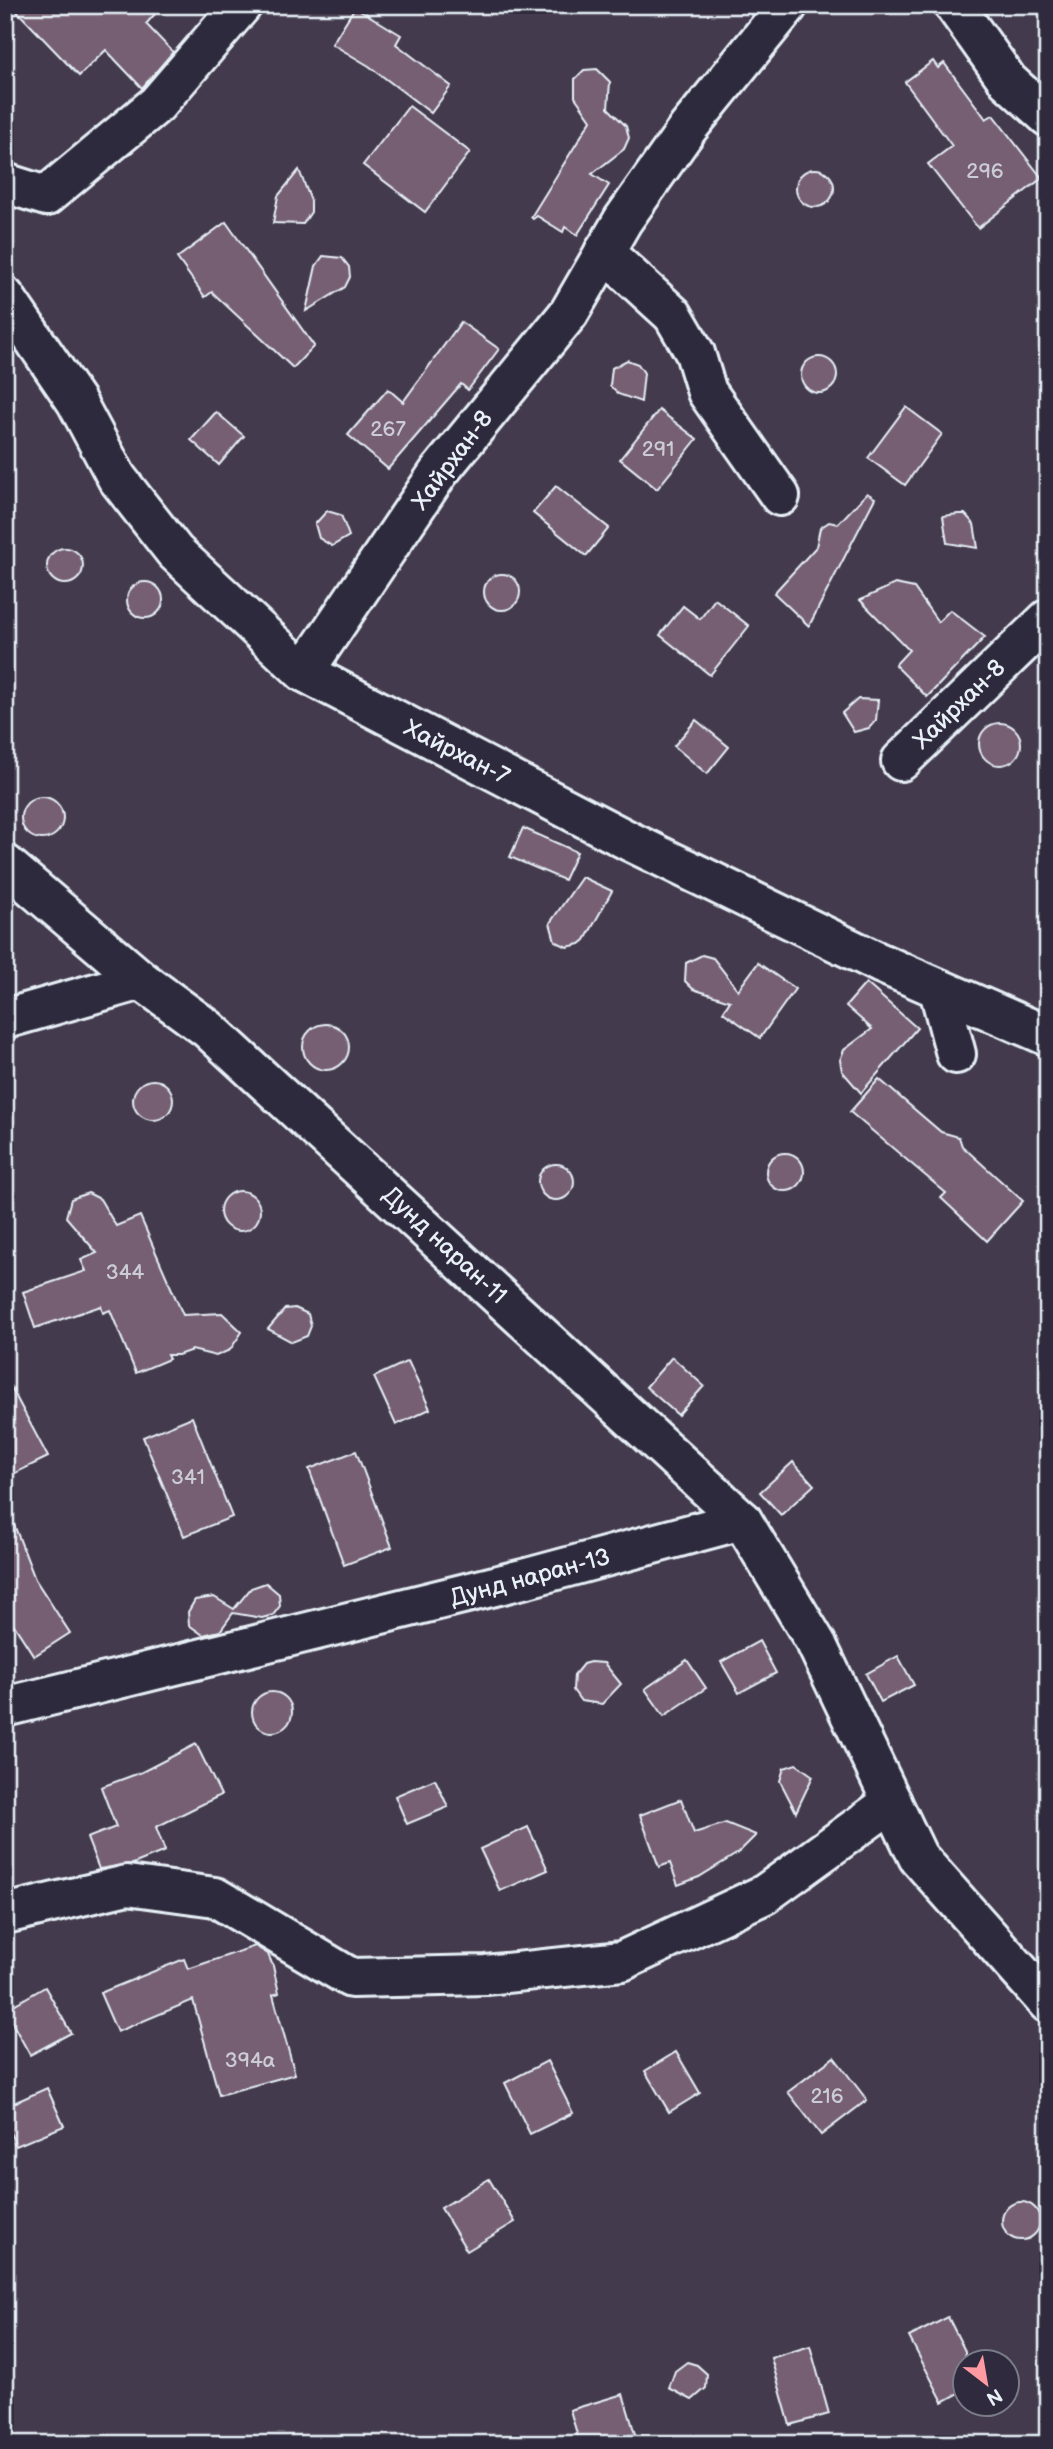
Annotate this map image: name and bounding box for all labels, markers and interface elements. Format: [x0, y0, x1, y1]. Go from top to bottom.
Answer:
house number: 296 [966, 159, 1004, 184]
street label: Хайрхан-8 [406, 405, 499, 516]
house number: 267 [370, 417, 406, 442]
house number: 291 [642, 437, 674, 462]
street label: Хайрхан-8 [907, 653, 1011, 755]
street label: Хайрхан-7 [399, 714, 515, 791]
street label: Дунд наран-11 [377, 1180, 513, 1310]
house number: 344 [106, 1260, 144, 1285]
house number: 341 [171, 1465, 205, 1490]
street label: Дунд наран-13 [447, 1542, 613, 1613]
house number: 394а [225, 2048, 276, 2073]
house number: 216 [810, 2084, 844, 2109]
north arrow [951, 2348, 1021, 2418]
text: N [982, 2383, 1006, 2410]

